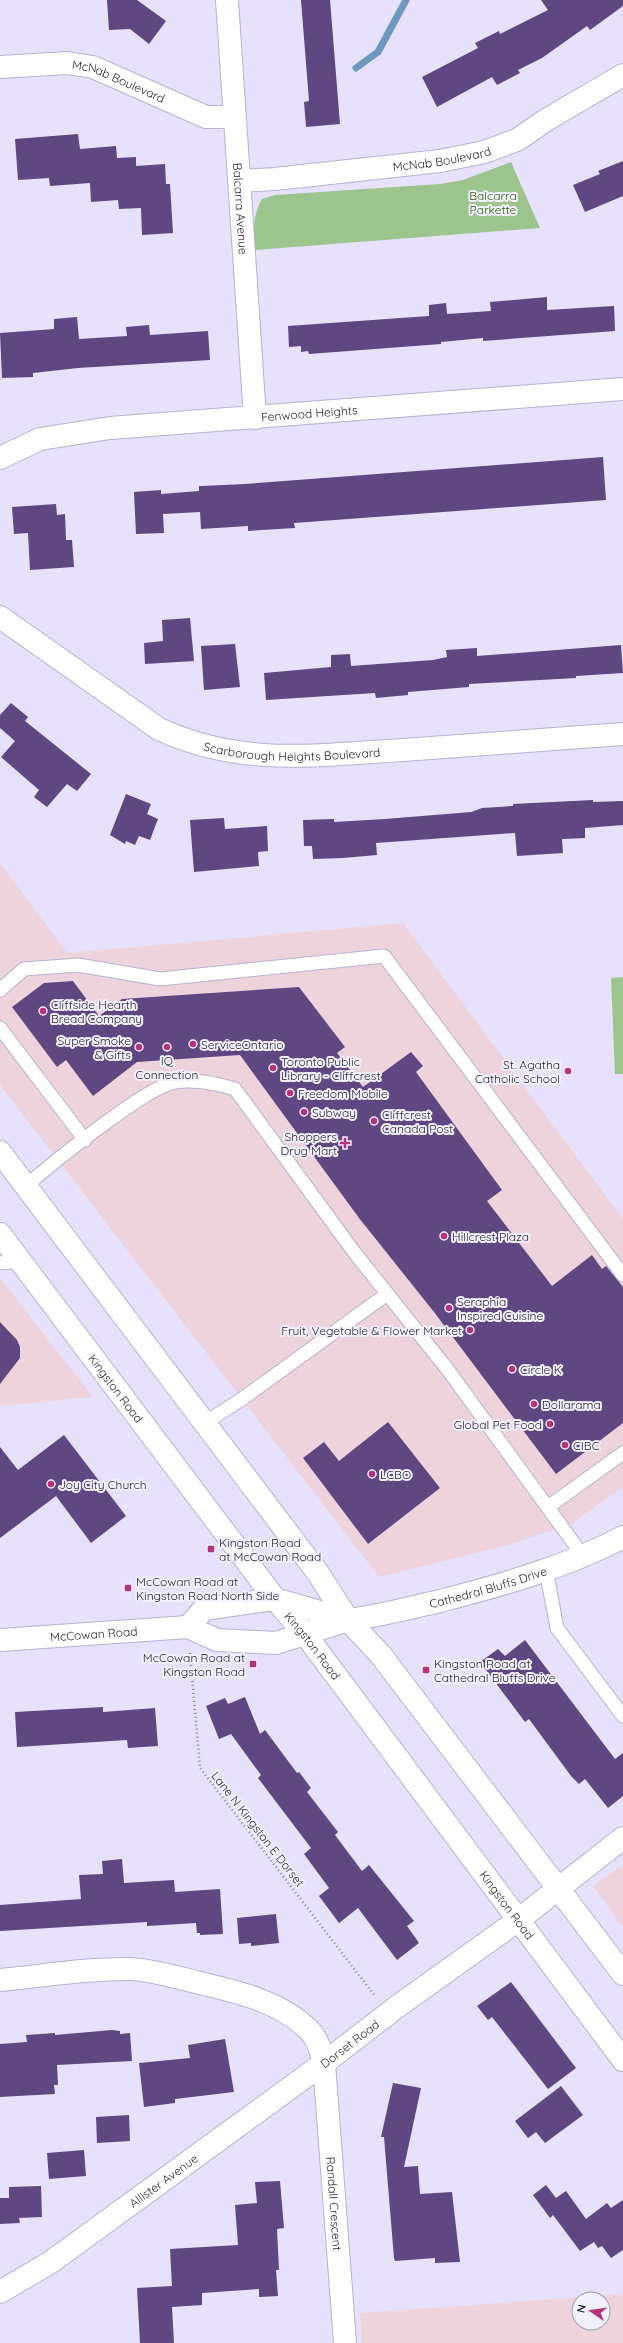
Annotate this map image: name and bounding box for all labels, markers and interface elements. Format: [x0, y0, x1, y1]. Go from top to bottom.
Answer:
street label: McNab Boulevard [71, 56, 168, 106]
street label: McNab Boulevard [392, 143, 493, 174]
street label: Balcarra Avenue [230, 162, 252, 255]
park label: Balcarra Parkette [469, 188, 517, 217]
street label: Fenwood Heights [260, 402, 358, 424]
street label: Scarborough Heights Boulevard [202, 738, 381, 763]
place label: Cliffside Hearth Bread Company [51, 997, 142, 1026]
marker: Cliffside Hearth Bread Company [38, 1006, 48, 1016]
place label: Super Smoke & Gifts [58, 1033, 131, 1062]
place label: ServiceOntario [201, 1037, 284, 1052]
marker: ServiceOntario [188, 1039, 198, 1049]
marker: Super Smoke & Gifts [134, 1042, 144, 1052]
marker: IQ Connection [162, 1042, 172, 1052]
place label: IQ Connection [136, 1053, 198, 1082]
place label: Toronto Public Library - Cliffcrest [281, 1054, 381, 1083]
place label: St. Agatha Catholic School [475, 1057, 560, 1086]
marker: Toronto Public Library - Cliffcrest [268, 1063, 278, 1073]
marker: St. Agatha Catholic School [563, 1066, 573, 1076]
place label: Freedom Mobile [298, 1086, 388, 1101]
marker: Freedom Mobile [285, 1088, 295, 1098]
place label: Subway [312, 1105, 356, 1120]
marker: Subway [299, 1107, 309, 1117]
place label: Cliffcrest Canada Post [382, 1107, 453, 1136]
marker: Cliffcrest Canada Post [369, 1116, 379, 1126]
place label: Shoppers Drug Mart [280, 1129, 337, 1158]
marker: Shoppers Drug Mart [340, 1138, 350, 1148]
place label: Hillcrest Plaza [452, 1229, 529, 1244]
marker: Hillcrest Plaza [439, 1231, 449, 1241]
place label: Seraphia Inspired Cuisine [457, 1294, 543, 1323]
marker: Seraphia Inspired Cuisine [444, 1303, 454, 1313]
place label: Fruit, Vegetable & Flower Market [281, 1323, 462, 1338]
marker: Fruit, Vegetable & Flower Market [465, 1325, 475, 1335]
street label: Kingston Road [85, 1351, 147, 1425]
place label: Circle K [520, 1362, 562, 1377]
marker: Circle K [507, 1364, 517, 1374]
place label: Dollarama [542, 1397, 601, 1412]
marker: Dollarama [529, 1399, 539, 1409]
place label: Global Pet Food [454, 1417, 542, 1432]
marker: Global Pet Food [545, 1419, 555, 1429]
place label: CIBC [573, 1438, 600, 1453]
marker: CIBC [560, 1440, 570, 1450]
place label: LCBO [380, 1467, 411, 1482]
marker: LCBO [367, 1469, 377, 1479]
place label: Joy City Church [59, 1477, 147, 1492]
marker: Joy City Church [46, 1479, 56, 1489]
place label: Kingston Road at McCowan Road [219, 1535, 321, 1564]
marker: Kingston Road at McCowan Road [206, 1544, 216, 1554]
street label: Cathedral Bluffs Drive [428, 1563, 549, 1611]
place label: McCowan Road at Kingston Road North Side [136, 1574, 279, 1603]
marker: McCowan Road at Kingston Road North Side [123, 1583, 133, 1593]
street label: Kingston Road [282, 1609, 344, 1682]
street label: McCowan Road [50, 1623, 138, 1644]
place label: McCowan Road at Kingston Road [143, 1650, 245, 1679]
place label: Kingston Road at Cathedral Bluffs Drive [434, 1656, 556, 1685]
marker: McCowan Road at Kingston Road [248, 1659, 258, 1669]
marker: Kingston Road at Cathedral Bluffs Drive [421, 1665, 431, 1675]
street label: Lane N Kingston E Dorset [208, 1768, 308, 1890]
street label: Kingston Road [477, 1867, 538, 1942]
street label: Dorset Road [317, 2016, 382, 2071]
street label: Allister Avenue [126, 2150, 201, 2210]
street label: Randall Crescent [324, 2156, 346, 2251]
north arrow [571, 2291, 611, 2331]
text: N [574, 2303, 589, 2314]

